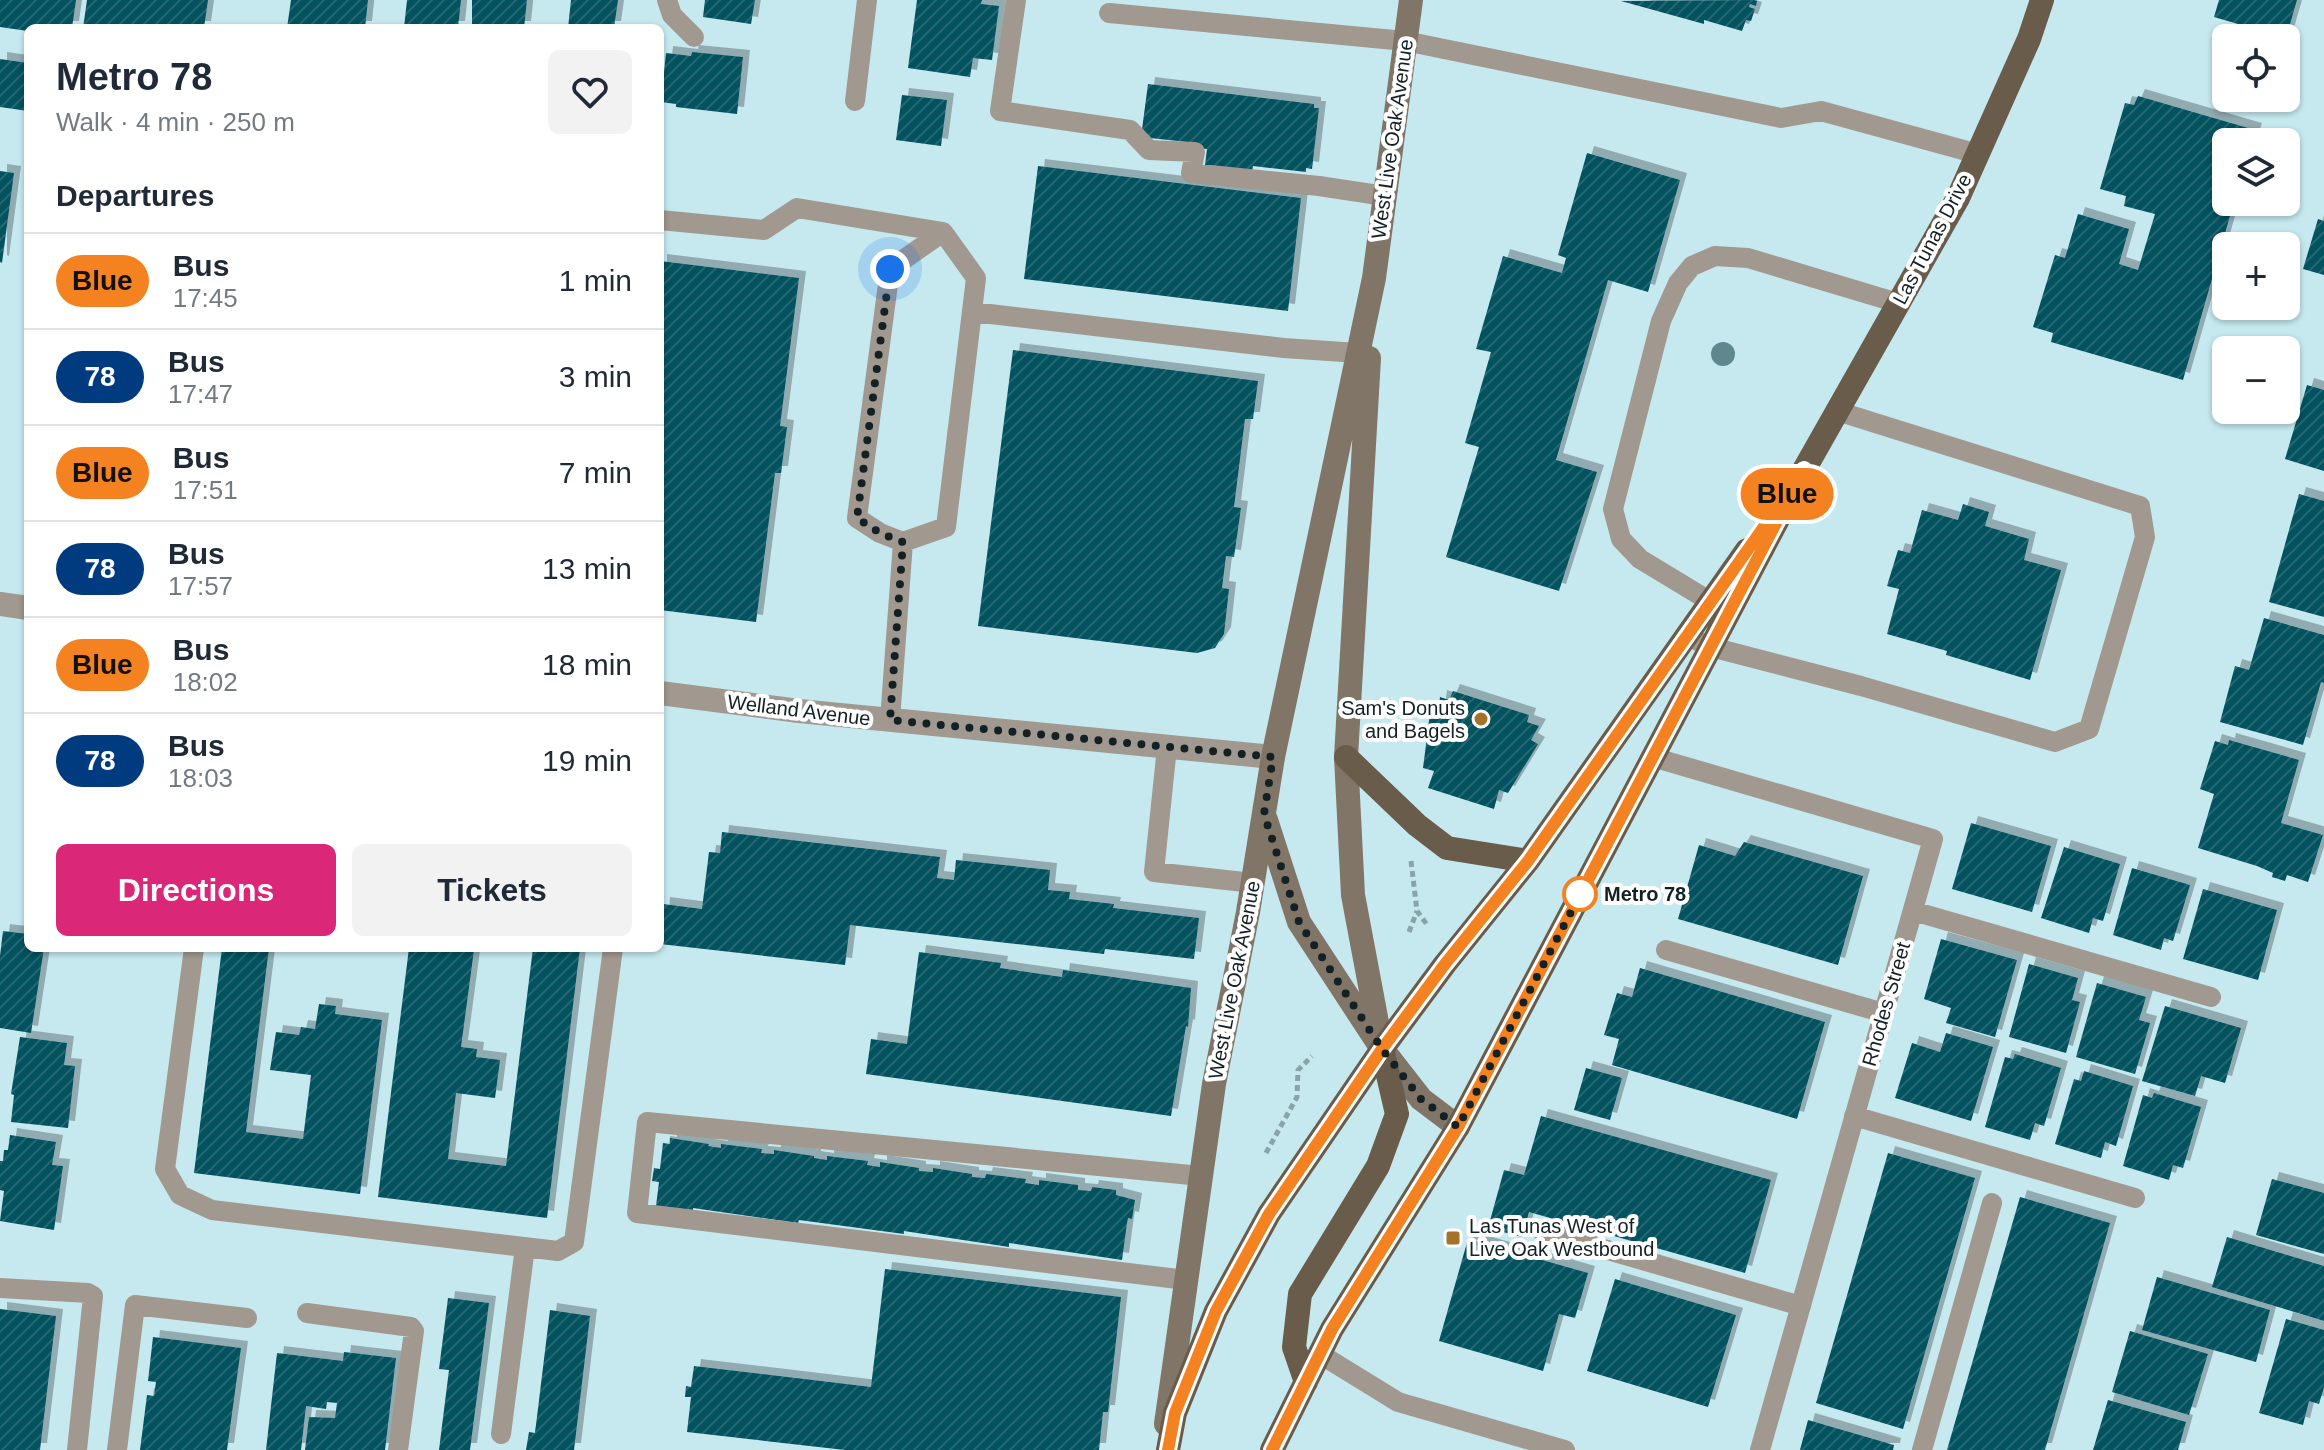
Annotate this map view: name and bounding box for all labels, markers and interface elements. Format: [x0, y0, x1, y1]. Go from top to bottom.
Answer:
map controls [2212, 24, 2300, 424]
button: locate [2212, 24, 2300, 112]
street label: West Live Oak Avenue [1367, 38, 1417, 240]
button: heart [548, 50, 632, 134]
text: Metro 78 [56, 56, 212, 98]
text: Walk · 4 min · 250 m [56, 107, 295, 137]
button: layers [2212, 128, 2300, 216]
street label: Las Tunas Drive [1888, 170, 1976, 308]
text: Departures [56, 179, 214, 212]
button: + [2212, 232, 2300, 320]
text: Bus [173, 249, 229, 282]
your location [870, 249, 910, 289]
text: 1 min [559, 264, 632, 297]
text: Blue [72, 265, 133, 296]
text: 17:45 [173, 283, 238, 313]
button: − [2212, 336, 2300, 424]
text: Bus [168, 345, 225, 378]
text: 3 min [559, 360, 632, 393]
text: 78 [84, 361, 116, 392]
text: 17:47 [168, 379, 233, 409]
text: Bus [173, 441, 229, 474]
text: 7 min [559, 456, 632, 489]
text: Blue [72, 457, 133, 488]
line badge: Blue [1731, 468, 1843, 520]
text: 17:51 [173, 475, 238, 505]
text: Blue [1757, 478, 1817, 509]
text: Bus [168, 537, 225, 570]
text: 13 min [542, 552, 632, 585]
text: 78 [84, 553, 116, 584]
text: 17:57 [168, 571, 233, 601]
text: Bus [173, 633, 229, 666]
text: 18 min [542, 648, 632, 681]
text: Blue [72, 649, 133, 680]
text: 18:02 [173, 667, 238, 697]
street label: Welland Avenue [726, 690, 872, 730]
place label: Sam's Donuts and Bagels [1341, 697, 1465, 742]
marker: Sam's Donuts and Bagels [1472, 710, 1490, 728]
text: Bus [168, 729, 225, 762]
text: 19 min [542, 744, 632, 777]
text: 78 [84, 745, 116, 776]
text: 18:03 [168, 763, 233, 793]
button: Directions [56, 844, 336, 936]
button: Tickets [352, 844, 632, 936]
marker: Metro 78 [1563, 877, 1597, 911]
street label: West Live Oak Avenue [1204, 879, 1264, 1081]
place label: Metro 78 [1604, 883, 1686, 905]
street label: Rhodes Street [1858, 939, 1914, 1068]
place label: Las Tunas West of Live Oak Westbound [1469, 1215, 1654, 1260]
marker: Las Tunas West of Live Oak Westbound [1444, 1229, 1462, 1247]

